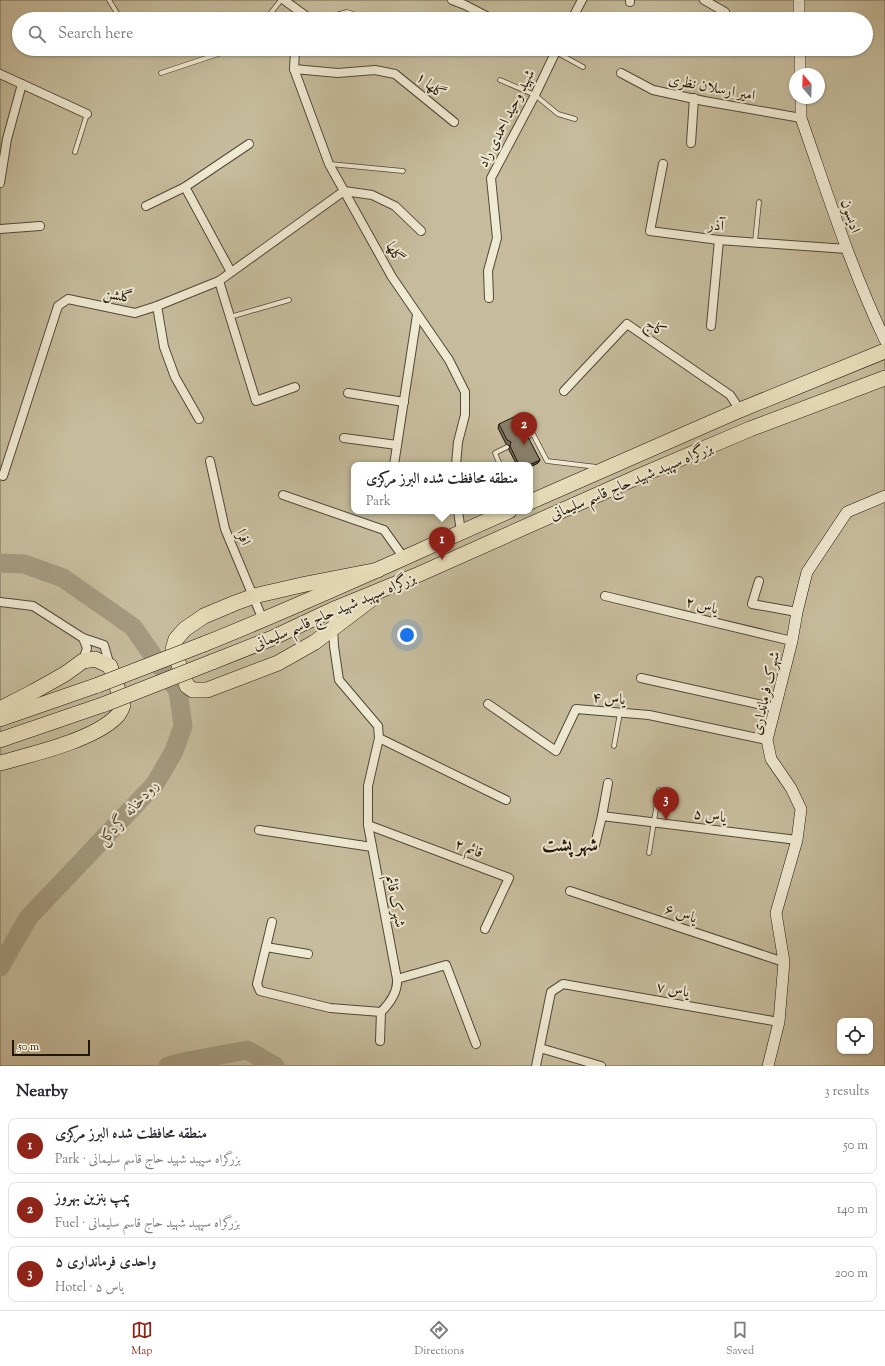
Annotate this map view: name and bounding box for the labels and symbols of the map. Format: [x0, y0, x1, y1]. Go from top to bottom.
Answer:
street label: شهید وحید احمدی راد [474, 66, 541, 171]
street label: گلها ۱ [411, 68, 449, 105]
north arrow [789, 68, 825, 104]
street label: امیر ارسلان نظری [666, 70, 757, 107]
street label: ادیسون [834, 197, 865, 236]
street label: آذر [705, 215, 727, 238]
street label: گلها [379, 238, 408, 267]
street label: گلشن [101, 284, 134, 309]
street label: کاج [640, 314, 670, 344]
pin: 2 [511, 412, 537, 445]
street label: بزرگراه سپهبد شهید حاج قاسم سلیمانی [546, 437, 718, 529]
street label: افرا [230, 526, 255, 549]
pin: 1 [429, 527, 455, 560]
street label: بزرگراه سپهبد شهید حاج قاسم سلیمانی [249, 567, 421, 659]
street label: یاس ۲ [683, 592, 721, 621]
your location [397, 625, 417, 645]
street label: شهرک فرمانداری [747, 649, 786, 737]
street label: یاس ۴ [592, 688, 627, 711]
water label: رودخانه گردکل [92, 775, 165, 852]
pin: 3 [653, 787, 679, 820]
street label: یاس ۵ [692, 804, 729, 829]
district label: شهر پشت [542, 833, 598, 860]
street label: قائم ۲ [451, 834, 486, 865]
street label: شهرک قائم [378, 873, 410, 930]
street label: یاس ۶ [662, 899, 701, 930]
street label: یاس ۷ [655, 977, 692, 1004]
scale bar [12, 1038, 90, 1057]

